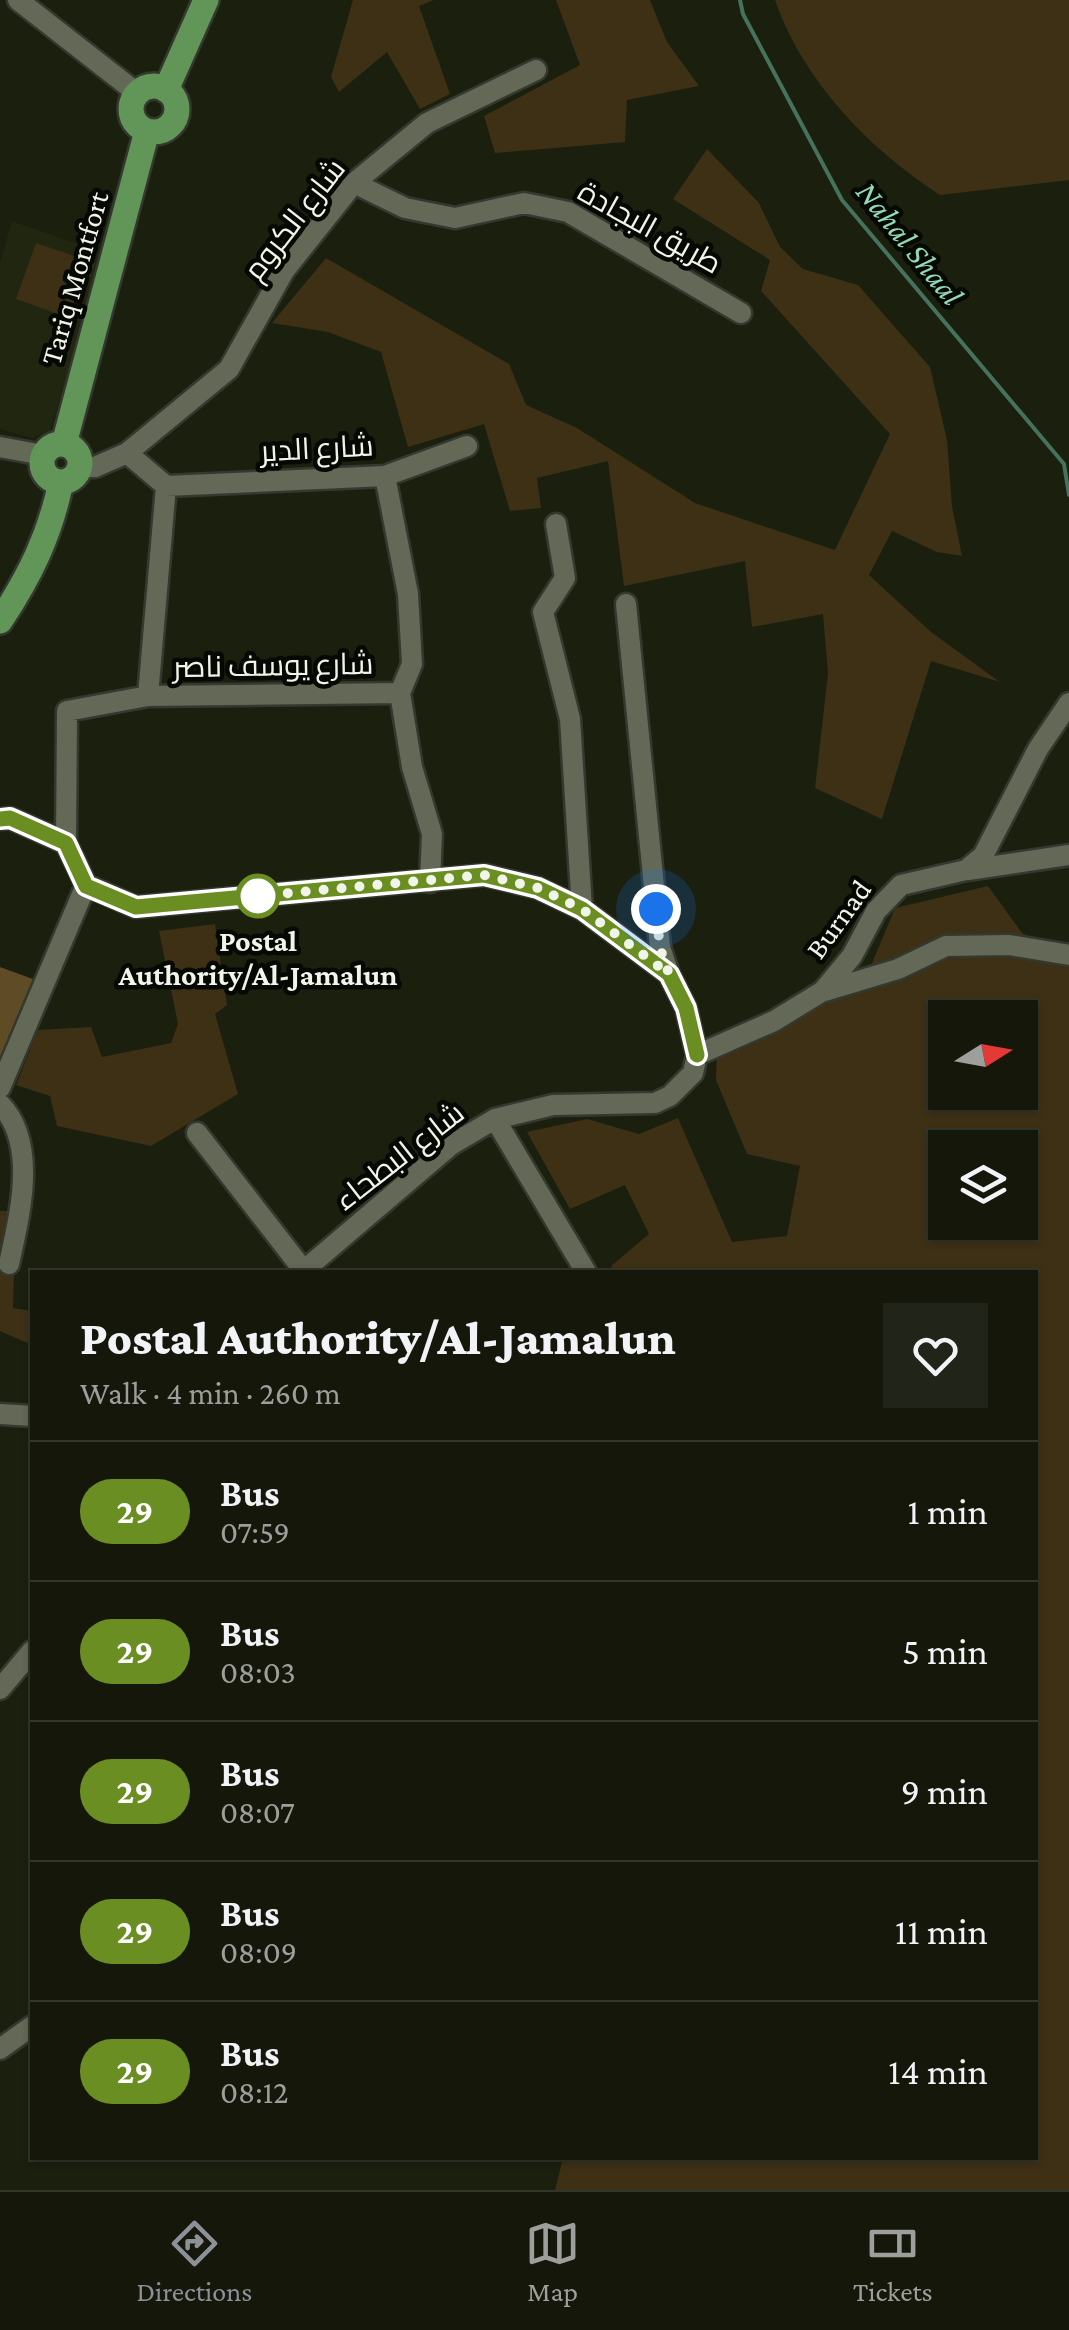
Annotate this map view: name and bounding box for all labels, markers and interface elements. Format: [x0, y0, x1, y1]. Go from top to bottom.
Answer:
street label: شارع الكروم [237, 152, 354, 288]
street label: طريق البجادة [572, 174, 727, 282]
water label: Nahal Shaal [849, 174, 971, 313]
street label: Tariq Montfort [34, 187, 116, 369]
street label: شارع الدير [258, 429, 375, 472]
street label: شارع يوسف ناصر [170, 647, 374, 687]
street label: Burnad [799, 873, 878, 965]
marker: Postal Authority/Al-Jamalun [237, 875, 279, 917]
your location [631, 884, 681, 934]
place label: Postal Authority/Al-Jamalun [118, 924, 397, 991]
north arrow [928, 1000, 1038, 1110]
map controls [928, 1000, 1038, 1240]
street label: شارع البطحاء [328, 1095, 473, 1220]
button: layers [928, 1130, 1038, 1240]
button: heart [883, 1303, 988, 1408]
text: Postal Authority/Al-Jamalun [80, 1311, 676, 1364]
text: Walk · 4 min · 260 m [80, 1375, 341, 1411]
text: Bus [220, 1472, 279, 1514]
text: 1 min [907, 1490, 988, 1532]
text: 29 [117, 1492, 153, 1531]
text: 07:59 [220, 1514, 290, 1550]
text: Bus [220, 1612, 279, 1654]
text: 5 min [902, 1630, 988, 1672]
text: 29 [117, 1632, 153, 1671]
text: 08:03 [220, 1654, 296, 1690]
text: Bus [220, 1752, 279, 1794]
text: 9 min [901, 1770, 988, 1812]
text: 29 [117, 1772, 153, 1811]
text: 08:07 [220, 1794, 295, 1830]
text: Bus [220, 1892, 279, 1934]
text: 11 min [895, 1910, 988, 1952]
text: 29 [117, 1912, 153, 1951]
text: 08:09 [220, 1934, 297, 1970]
text: Bus [220, 2032, 279, 2074]
text: 14 min [888, 2050, 988, 2092]
text: 29 [117, 2052, 153, 2091]
text: 08:12 [220, 2074, 289, 2110]
tab: Directions [136, 2216, 252, 2307]
tab: Map [525, 2216, 580, 2307]
tab: Tickets [853, 2216, 933, 2307]

